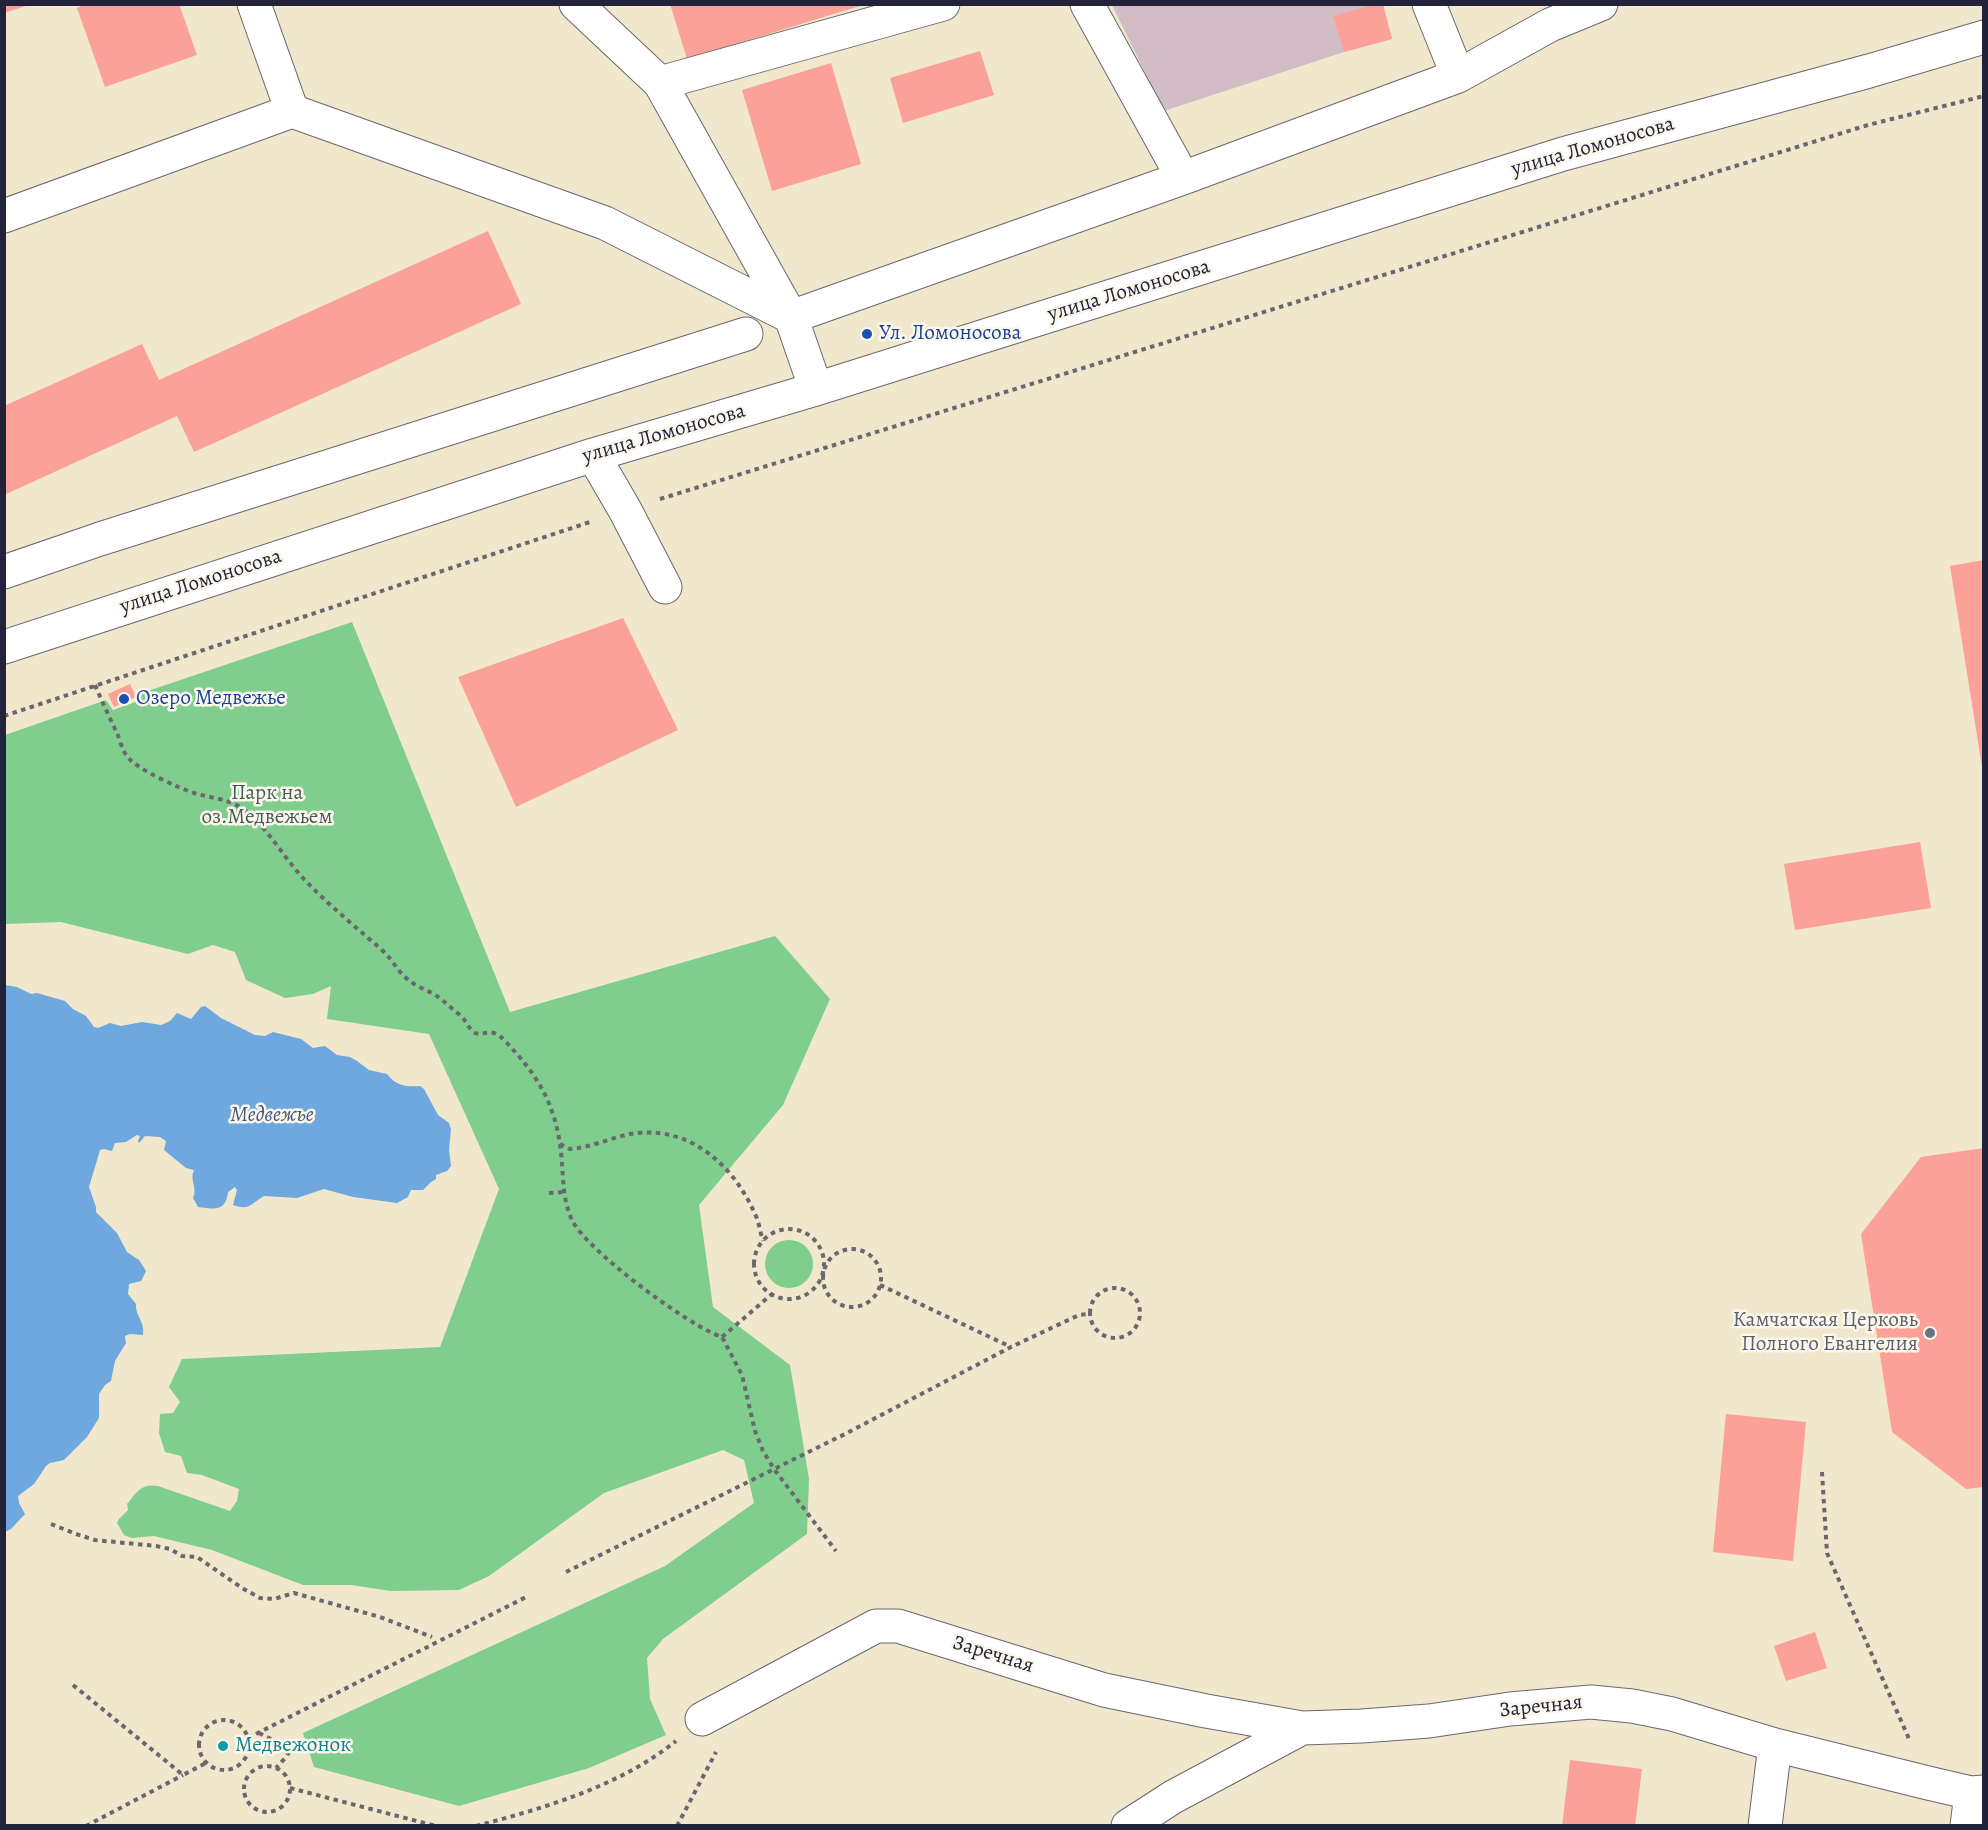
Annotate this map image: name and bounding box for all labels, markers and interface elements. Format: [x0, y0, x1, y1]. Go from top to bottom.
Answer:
street label: улица Ломоносова [1509, 112, 1677, 182]
street label: улица Ломоносова [1045, 254, 1213, 328]
place label: Ул. Ломоносова [879, 321, 1021, 347]
marker: Ул. Ломоносова [860, 327, 874, 341]
street label: улица Ломоносова [580, 399, 748, 469]
street label: улица Ломоносова [117, 544, 285, 620]
place label: Озеро Медвежье [136, 686, 286, 712]
marker: Озеро Медвежье [117, 692, 131, 706]
park label: Парк на оз.Медвежьем [201, 781, 333, 831]
water label: Медвежье [230, 1103, 314, 1129]
place label: Камчатская Церковь Полного Евангелия [1733, 1308, 1918, 1358]
marker: Камчатская Церковь Полного Евангелия [1923, 1326, 1937, 1340]
street label: Заречная [949, 1631, 1037, 1679]
street label: Заречная [1498, 1690, 1584, 1724]
place label: Медвежонок [235, 1733, 351, 1759]
marker: Медвежонок [216, 1739, 230, 1753]

